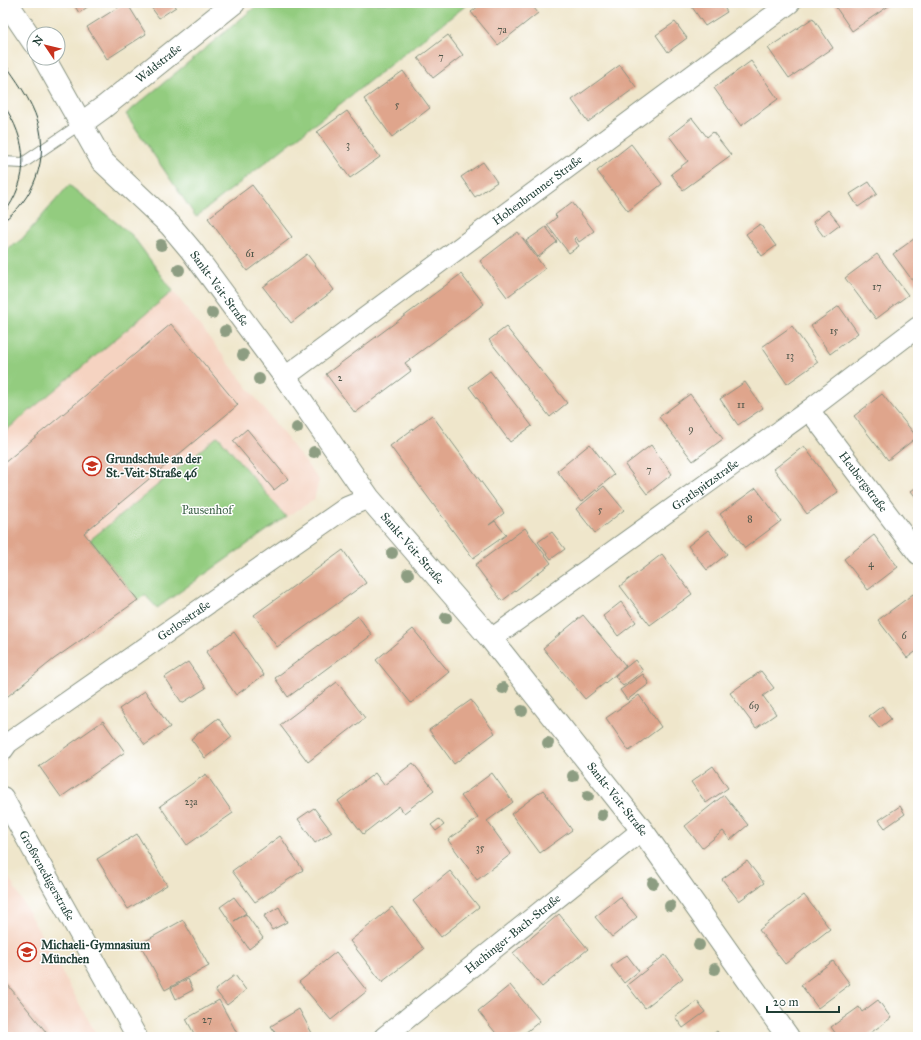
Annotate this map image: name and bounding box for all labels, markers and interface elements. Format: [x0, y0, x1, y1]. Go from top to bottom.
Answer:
house number: 7a [497, 24, 508, 36]
north arrow [26, 26, 66, 66]
text: N [30, 32, 47, 48]
street label: Waldstraße [133, 41, 184, 86]
house number: 7 [438, 51, 444, 63]
house number: 5 [395, 99, 400, 111]
house number: 3 [346, 139, 350, 151]
street label: Hohenbrunner Straße [490, 152, 585, 228]
street label: Sankt-Veit-Straße [187, 248, 252, 329]
house number: 61 [245, 248, 255, 260]
house number: 17 [872, 281, 882, 293]
house number: 15 [830, 325, 839, 337]
house number: 13 [786, 350, 794, 362]
house number: 2 [338, 372, 343, 384]
house number: 11 [737, 399, 745, 411]
house number: 9 [688, 423, 694, 435]
street label: Heubergstraße [836, 449, 891, 515]
place label: Grundschule an der St.-Veit-Straße 46 [106, 452, 202, 481]
school or university icon: Grundschule an der St.-Veit-Straße 46 [81, 455, 103, 477]
street label: Gratlspitzstraße [669, 456, 741, 513]
house number: 7 [646, 464, 652, 476]
park label: Pausenhof [182, 503, 234, 517]
house number: 5 [598, 504, 603, 516]
street label: Sankt-Veit-Straße [378, 510, 447, 587]
house number: 8 [747, 513, 753, 525]
house number: 4 [868, 558, 874, 570]
street label: Gerlosstraße [155, 597, 213, 644]
house number: 6 [901, 630, 907, 642]
house number: 69 [749, 700, 759, 712]
street label: Sankt-Veit-Straße [584, 759, 651, 839]
house number: 23a [184, 796, 198, 808]
street label: Großvenedigerstraße [16, 828, 78, 923]
house number: 35 [476, 842, 485, 854]
street label: Hachinger-Bach-Straße [462, 891, 563, 976]
place label: Michaeli-Gymnasium München [41, 938, 151, 966]
school or university icon: Michaeli-Gymnasium München [16, 941, 38, 963]
scale bar [767, 988, 839, 1014]
text: 20 m [773, 995, 799, 1009]
house number: 27 [202, 1014, 212, 1026]

